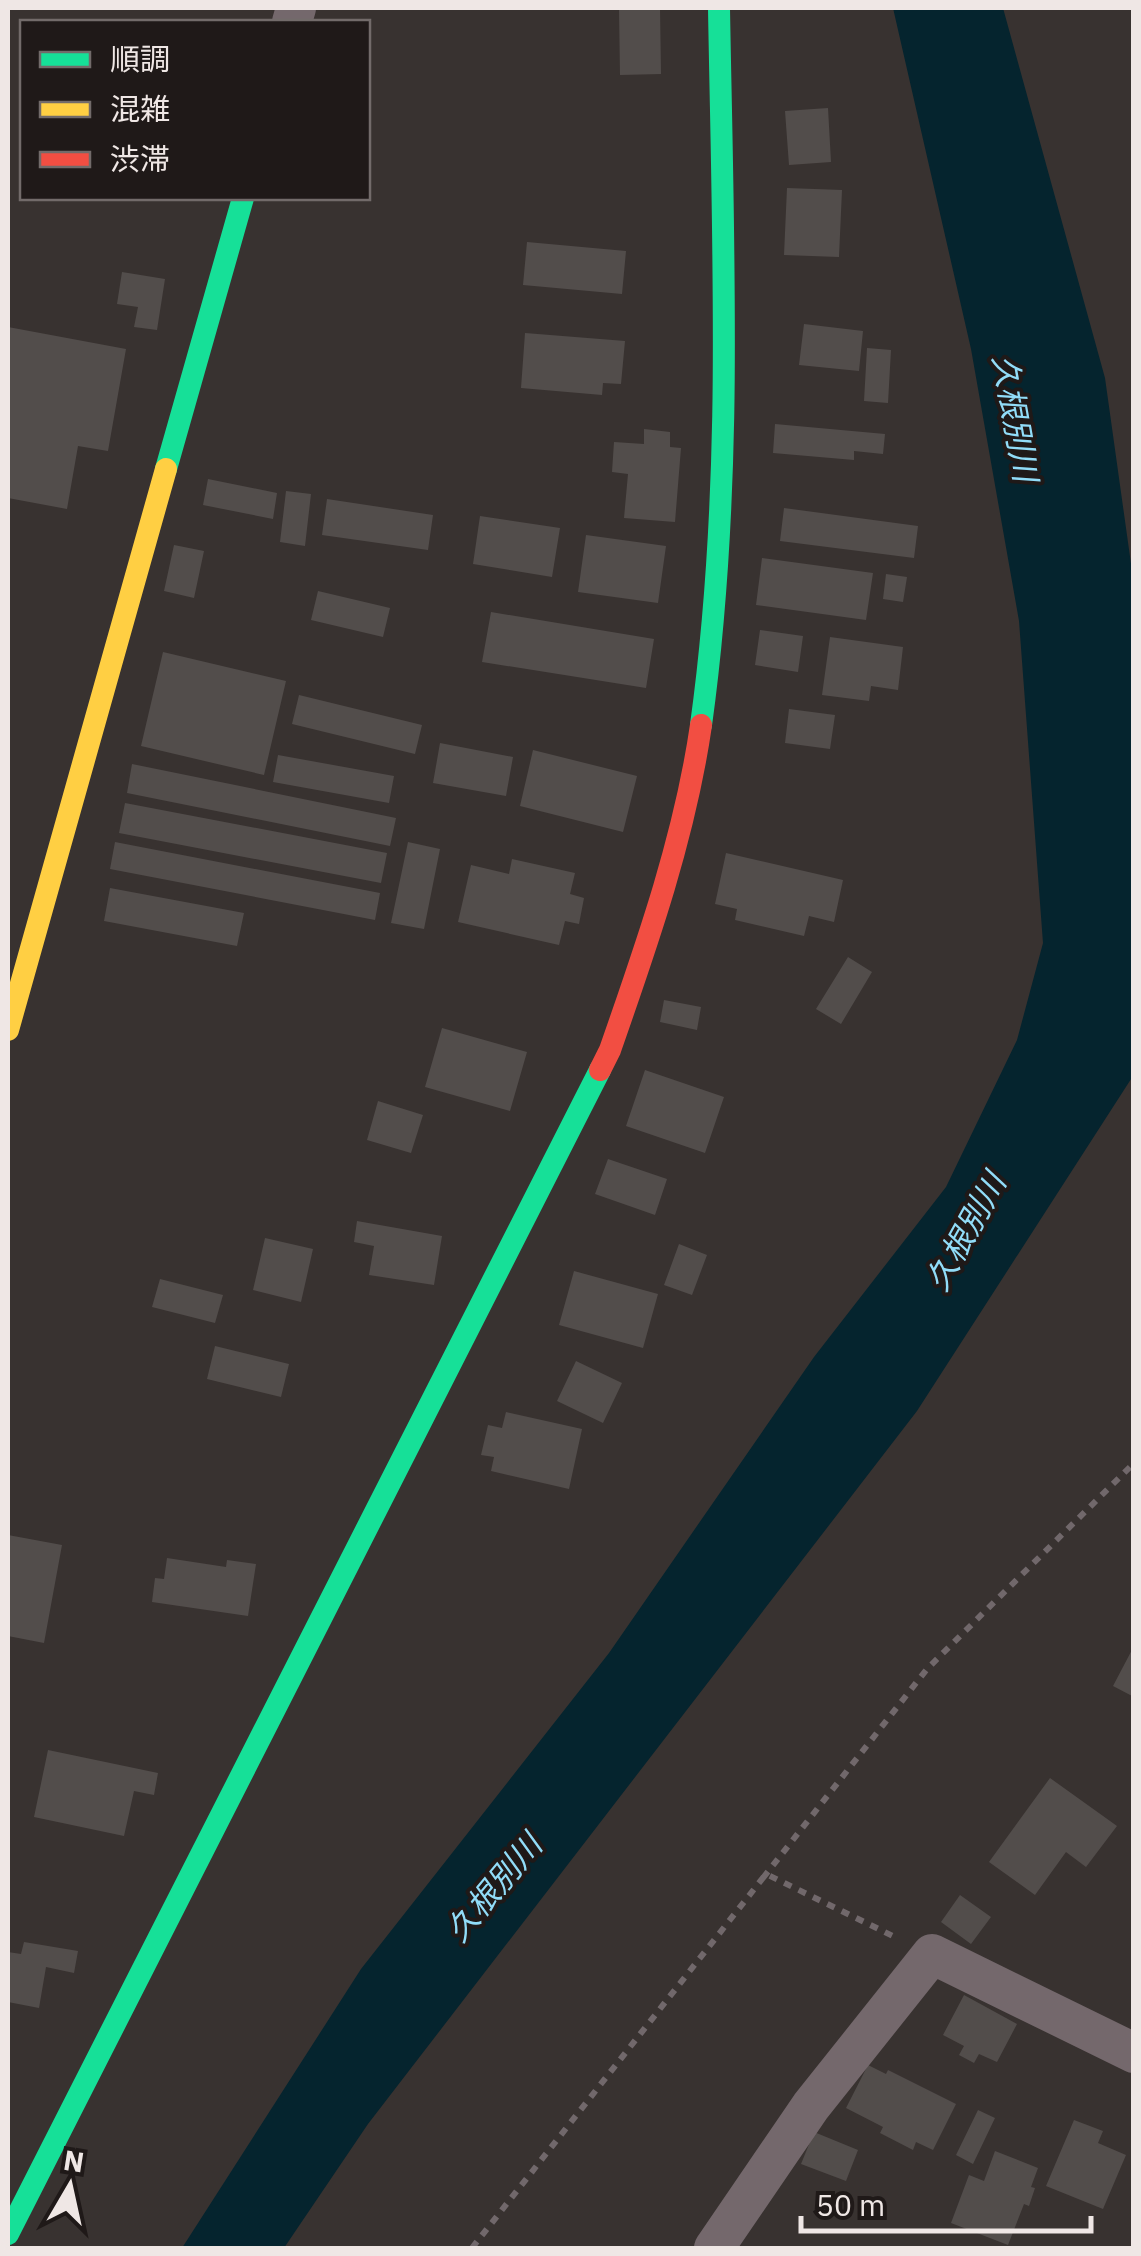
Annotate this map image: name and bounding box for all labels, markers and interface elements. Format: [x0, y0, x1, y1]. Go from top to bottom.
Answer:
legend [20, 20, 370, 200]
text: 順調 [110, 39, 170, 78]
text: 混雑 [110, 89, 170, 128]
text: 渋滞 [110, 139, 170, 178]
water label: 久根別川 [984, 351, 1048, 487]
water label: 久根別川 [916, 1163, 1016, 1298]
water label: 久根別川 [436, 1823, 552, 1950]
north arrow [20, 2136, 120, 2236]
text: N [61, 2141, 87, 2181]
scale bar [801, 2171, 1091, 2233]
text: 50 m [816, 2185, 885, 2224]

